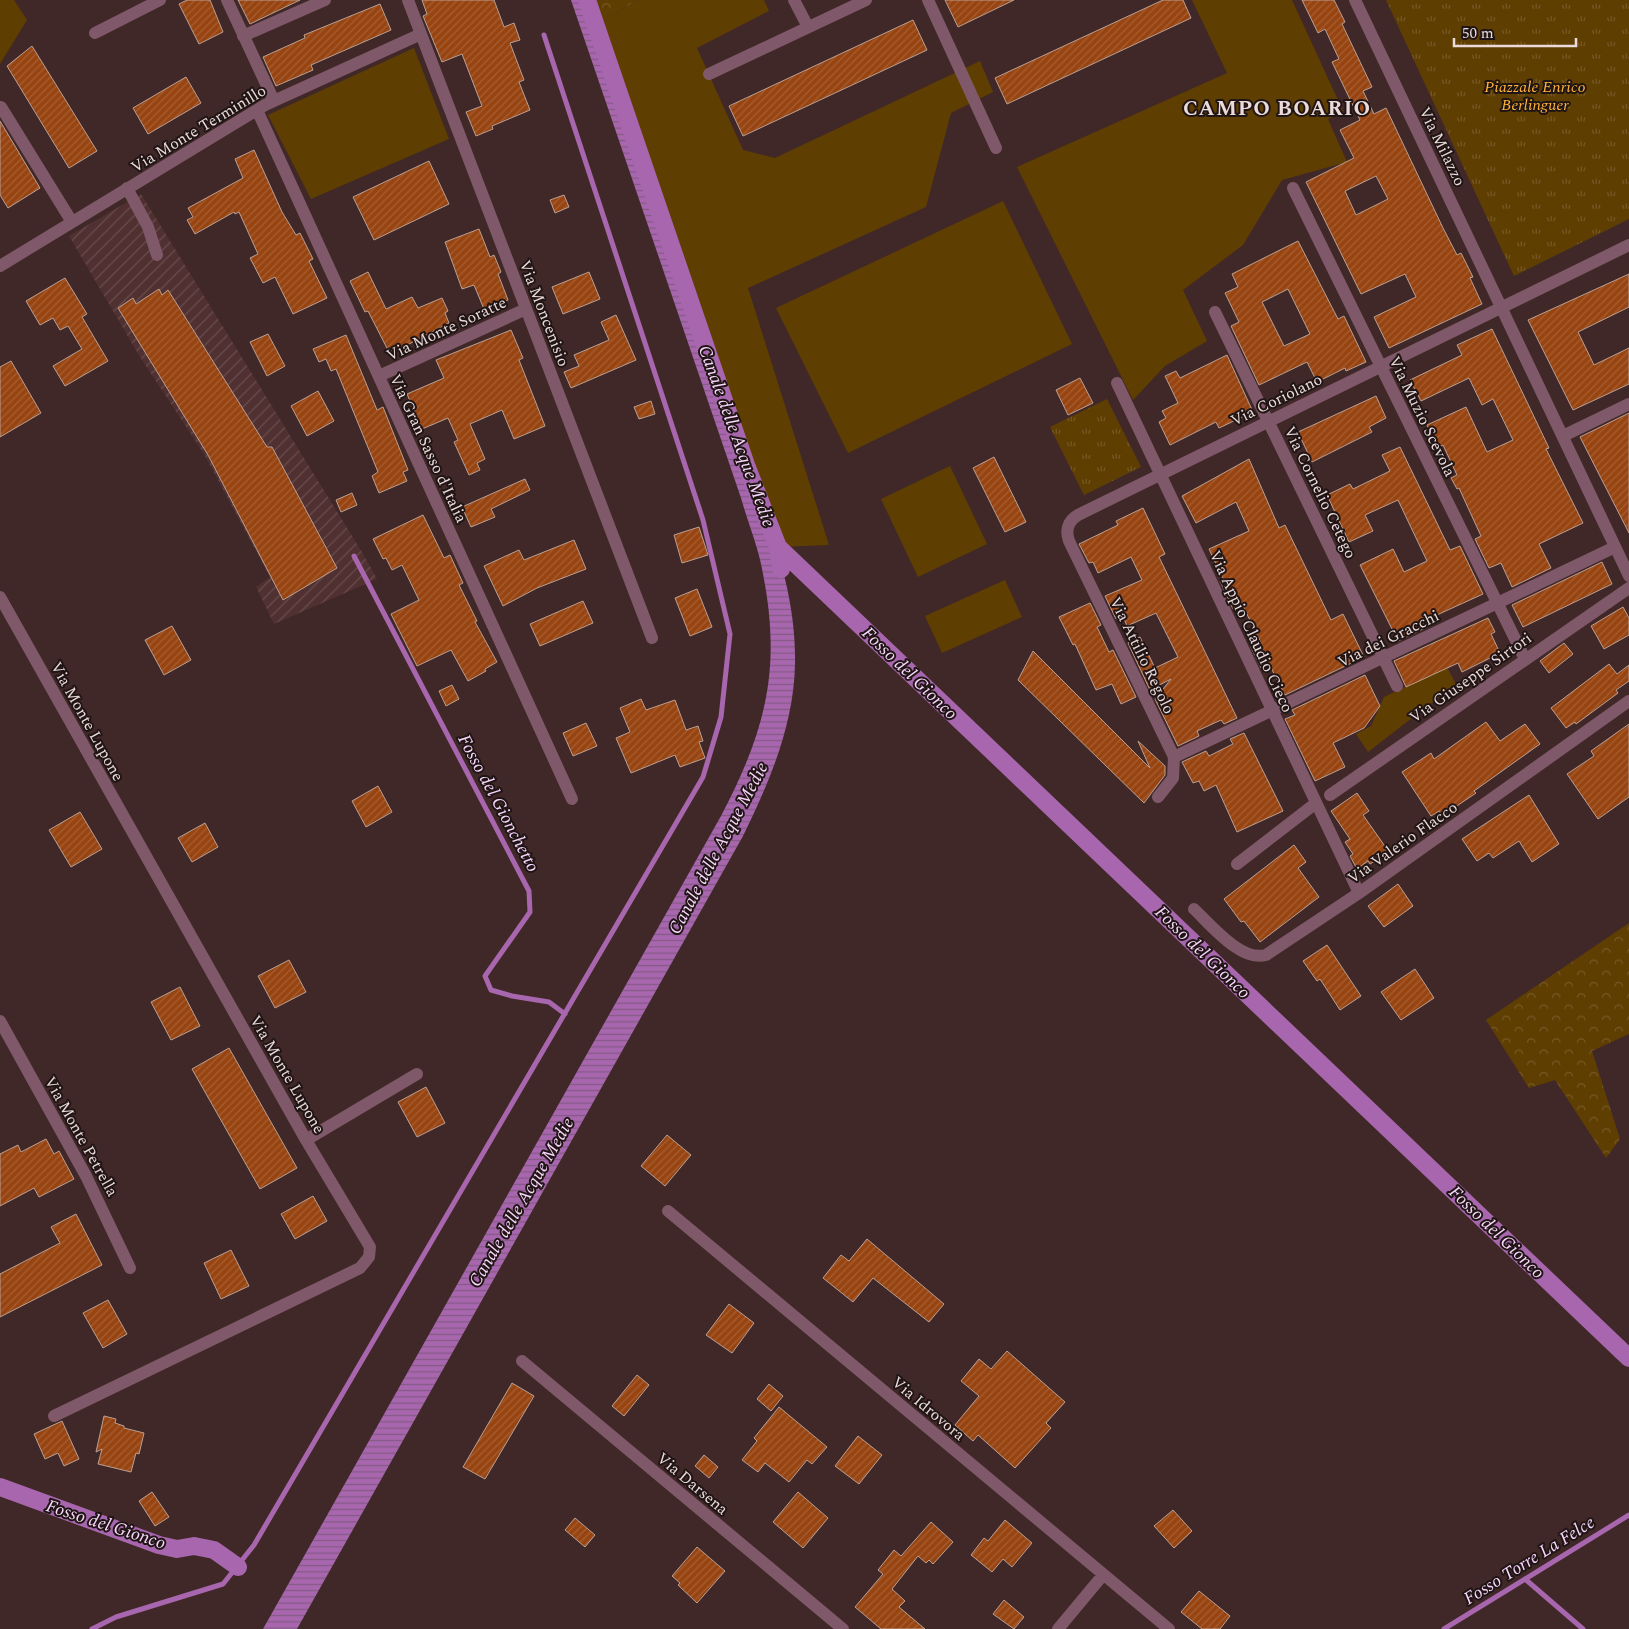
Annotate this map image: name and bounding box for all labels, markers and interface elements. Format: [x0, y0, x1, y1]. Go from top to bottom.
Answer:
scale bar [1454, 15, 1576, 47]
text: 50 m [1462, 22, 1494, 45]
park label: Piazzale Enrico Berlinguer [1484, 75, 1586, 117]
street label: Via Monte Terminillo [126, 79, 271, 179]
district label: CAMPO BOARIO [1183, 93, 1371, 125]
street label: Via Milazzo [1413, 103, 1472, 190]
street label: Via Moncenisio [513, 257, 575, 370]
street label: Via Monte Soratte [382, 291, 511, 367]
water label: Canale delle Acque Medie [691, 341, 782, 531]
street label: Via Muzio Scevola [1383, 352, 1462, 481]
street label: Via Coriolano [1226, 367, 1326, 432]
street label: Via Gran Sasso d'Italia [383, 370, 473, 527]
street label: Via Cornelio Cetego [1278, 422, 1363, 563]
street label: Via Appio Claudio Cieco [1203, 546, 1299, 717]
street label: Via Attilio Regolo [1103, 593, 1181, 718]
street label: Via dei Gracchi [1333, 604, 1443, 674]
water label: Fosso del Gionco [855, 620, 964, 726]
street label: Via Giuseppe Sirtori [1404, 626, 1537, 729]
street label: Via Monte Lupone [44, 657, 130, 786]
water label: Fosso del Gionchetto [451, 729, 546, 877]
water label: Canale delle Acque Medie [661, 757, 775, 939]
street label: Via Valerio Flacco [1342, 796, 1463, 890]
water label: Fosso del Gionco [1148, 899, 1257, 1005]
street label: Via Monte Lupone [243, 1011, 331, 1138]
street label: Via Monte Petrella [38, 1072, 124, 1201]
water label: Canale delle Acque Medie [462, 1112, 581, 1292]
water label: Fosso del Gionco [1442, 1179, 1551, 1285]
street label: Via Idrovora [886, 1371, 970, 1447]
street label: Via Darsena [651, 1447, 734, 1521]
water label: Fosso del Gionco [42, 1492, 169, 1557]
water label: Fosso Torre La Felce [1458, 1509, 1600, 1612]

